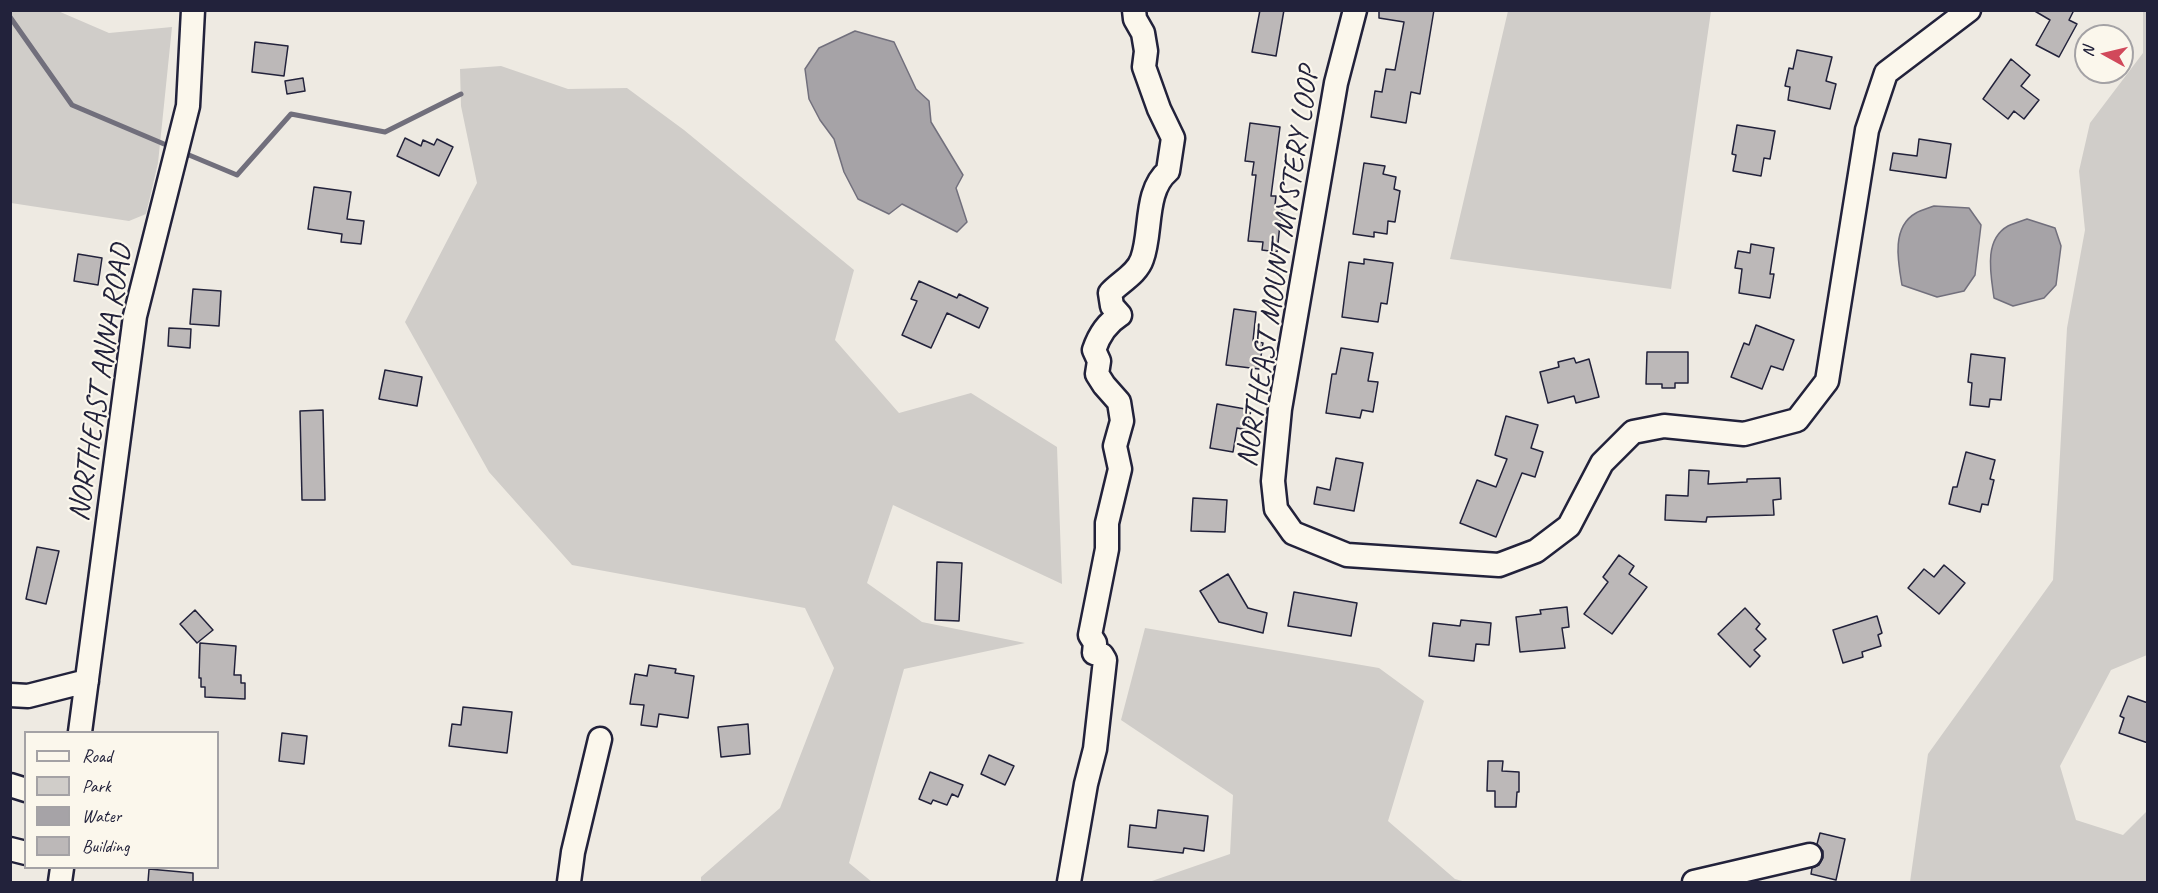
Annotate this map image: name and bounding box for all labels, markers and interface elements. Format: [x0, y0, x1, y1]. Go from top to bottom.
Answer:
north arrow [2074, 24, 2134, 84]
text: N [2078, 45, 2099, 58]
street label: NORTHEAST MOUNT MYSTERY LOOP [1230, 64, 1328, 470]
street label: NORTHEAST ANNA ROAD [61, 242, 141, 524]
legend [24, 731, 219, 869]
text: Road [82, 745, 112, 767]
text: Park [82, 775, 111, 797]
text: Water [82, 805, 121, 827]
text: Building [82, 835, 129, 857]

